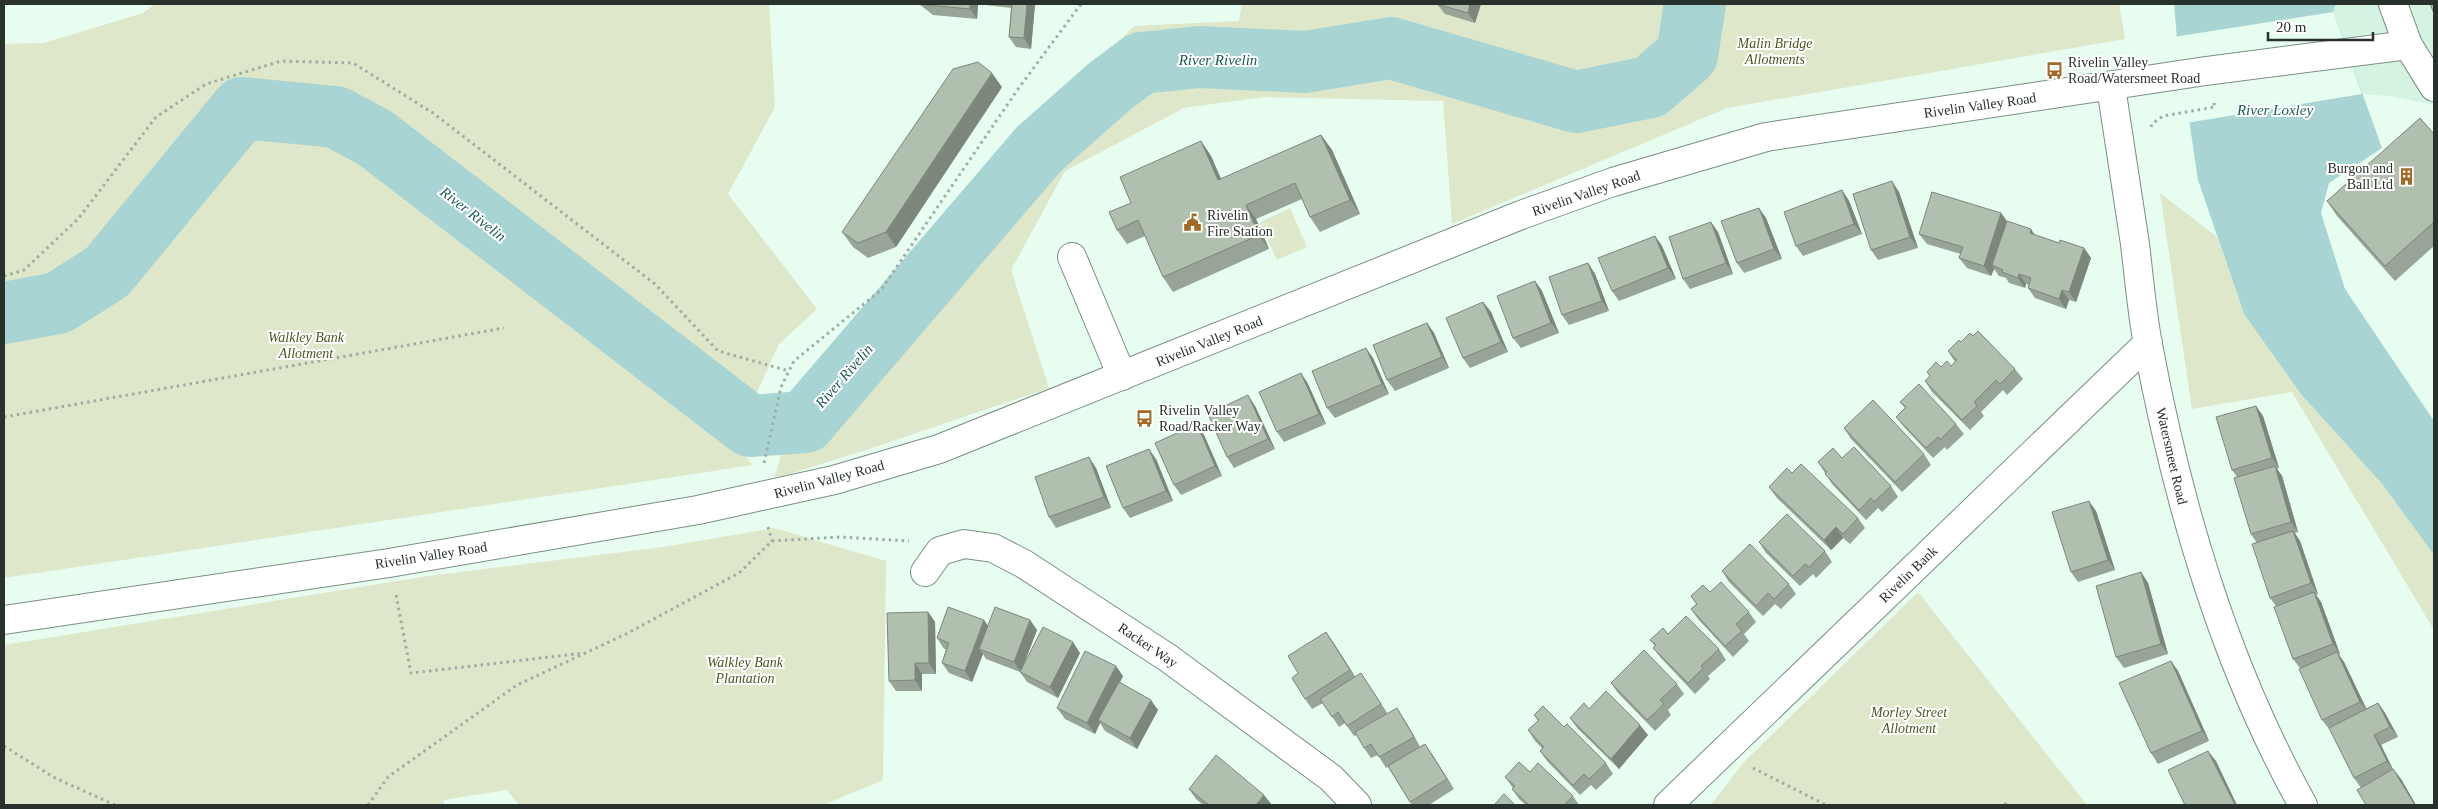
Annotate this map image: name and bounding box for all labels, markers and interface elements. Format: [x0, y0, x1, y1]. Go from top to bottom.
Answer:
scale bar [2268, 10, 2373, 42]
text: 20 m [2276, 19, 2307, 35]
park label: Malin Bridge Allotments [1736, 36, 1813, 67]
water label: River Rivelin [1178, 52, 1257, 68]
place label: Rivelin Valley Road/Watersmeet Road [2068, 55, 2200, 86]
bus stop icon: Rivelin Valley Road/Watersmeet Road [2044, 60, 2064, 80]
street label: Rivelin Valley Road [1923, 90, 2037, 121]
water label: River Loxley [2236, 102, 2313, 118]
place label: Burgon and Ball Ltd [2328, 161, 2393, 192]
building icon: Burgon and Ball Ltd [2397, 166, 2417, 186]
street label: Rivelin Valley Road [1530, 168, 1642, 219]
water label: River Rivelin [436, 183, 509, 245]
place label: Rivelin Fire Station [1207, 208, 1273, 239]
public building icon: Rivelin Fire Station [1183, 213, 1203, 233]
street label: Rivelin Valley Road [1154, 313, 1265, 370]
park label: Walkley Bank Allotment [268, 330, 345, 361]
water label: River Rivelin [811, 341, 876, 412]
place label: Rivelin Valley Road/Racker Way [1159, 403, 1261, 434]
street label: Watersmeet Road [2153, 406, 2190, 506]
bus stop icon: Rivelin Valley Road/Racker Way [1135, 408, 1155, 428]
street label: Rivelin Valley Road [772, 458, 886, 501]
street label: Rivelin Valley Road [374, 539, 488, 572]
street label: Rivelin Bank [1876, 543, 1940, 606]
street label: Racker Way [1115, 620, 1180, 671]
park label: Walkley Bank Plantation [707, 655, 784, 686]
park label: Morley Street Allotment [1870, 705, 1948, 736]

